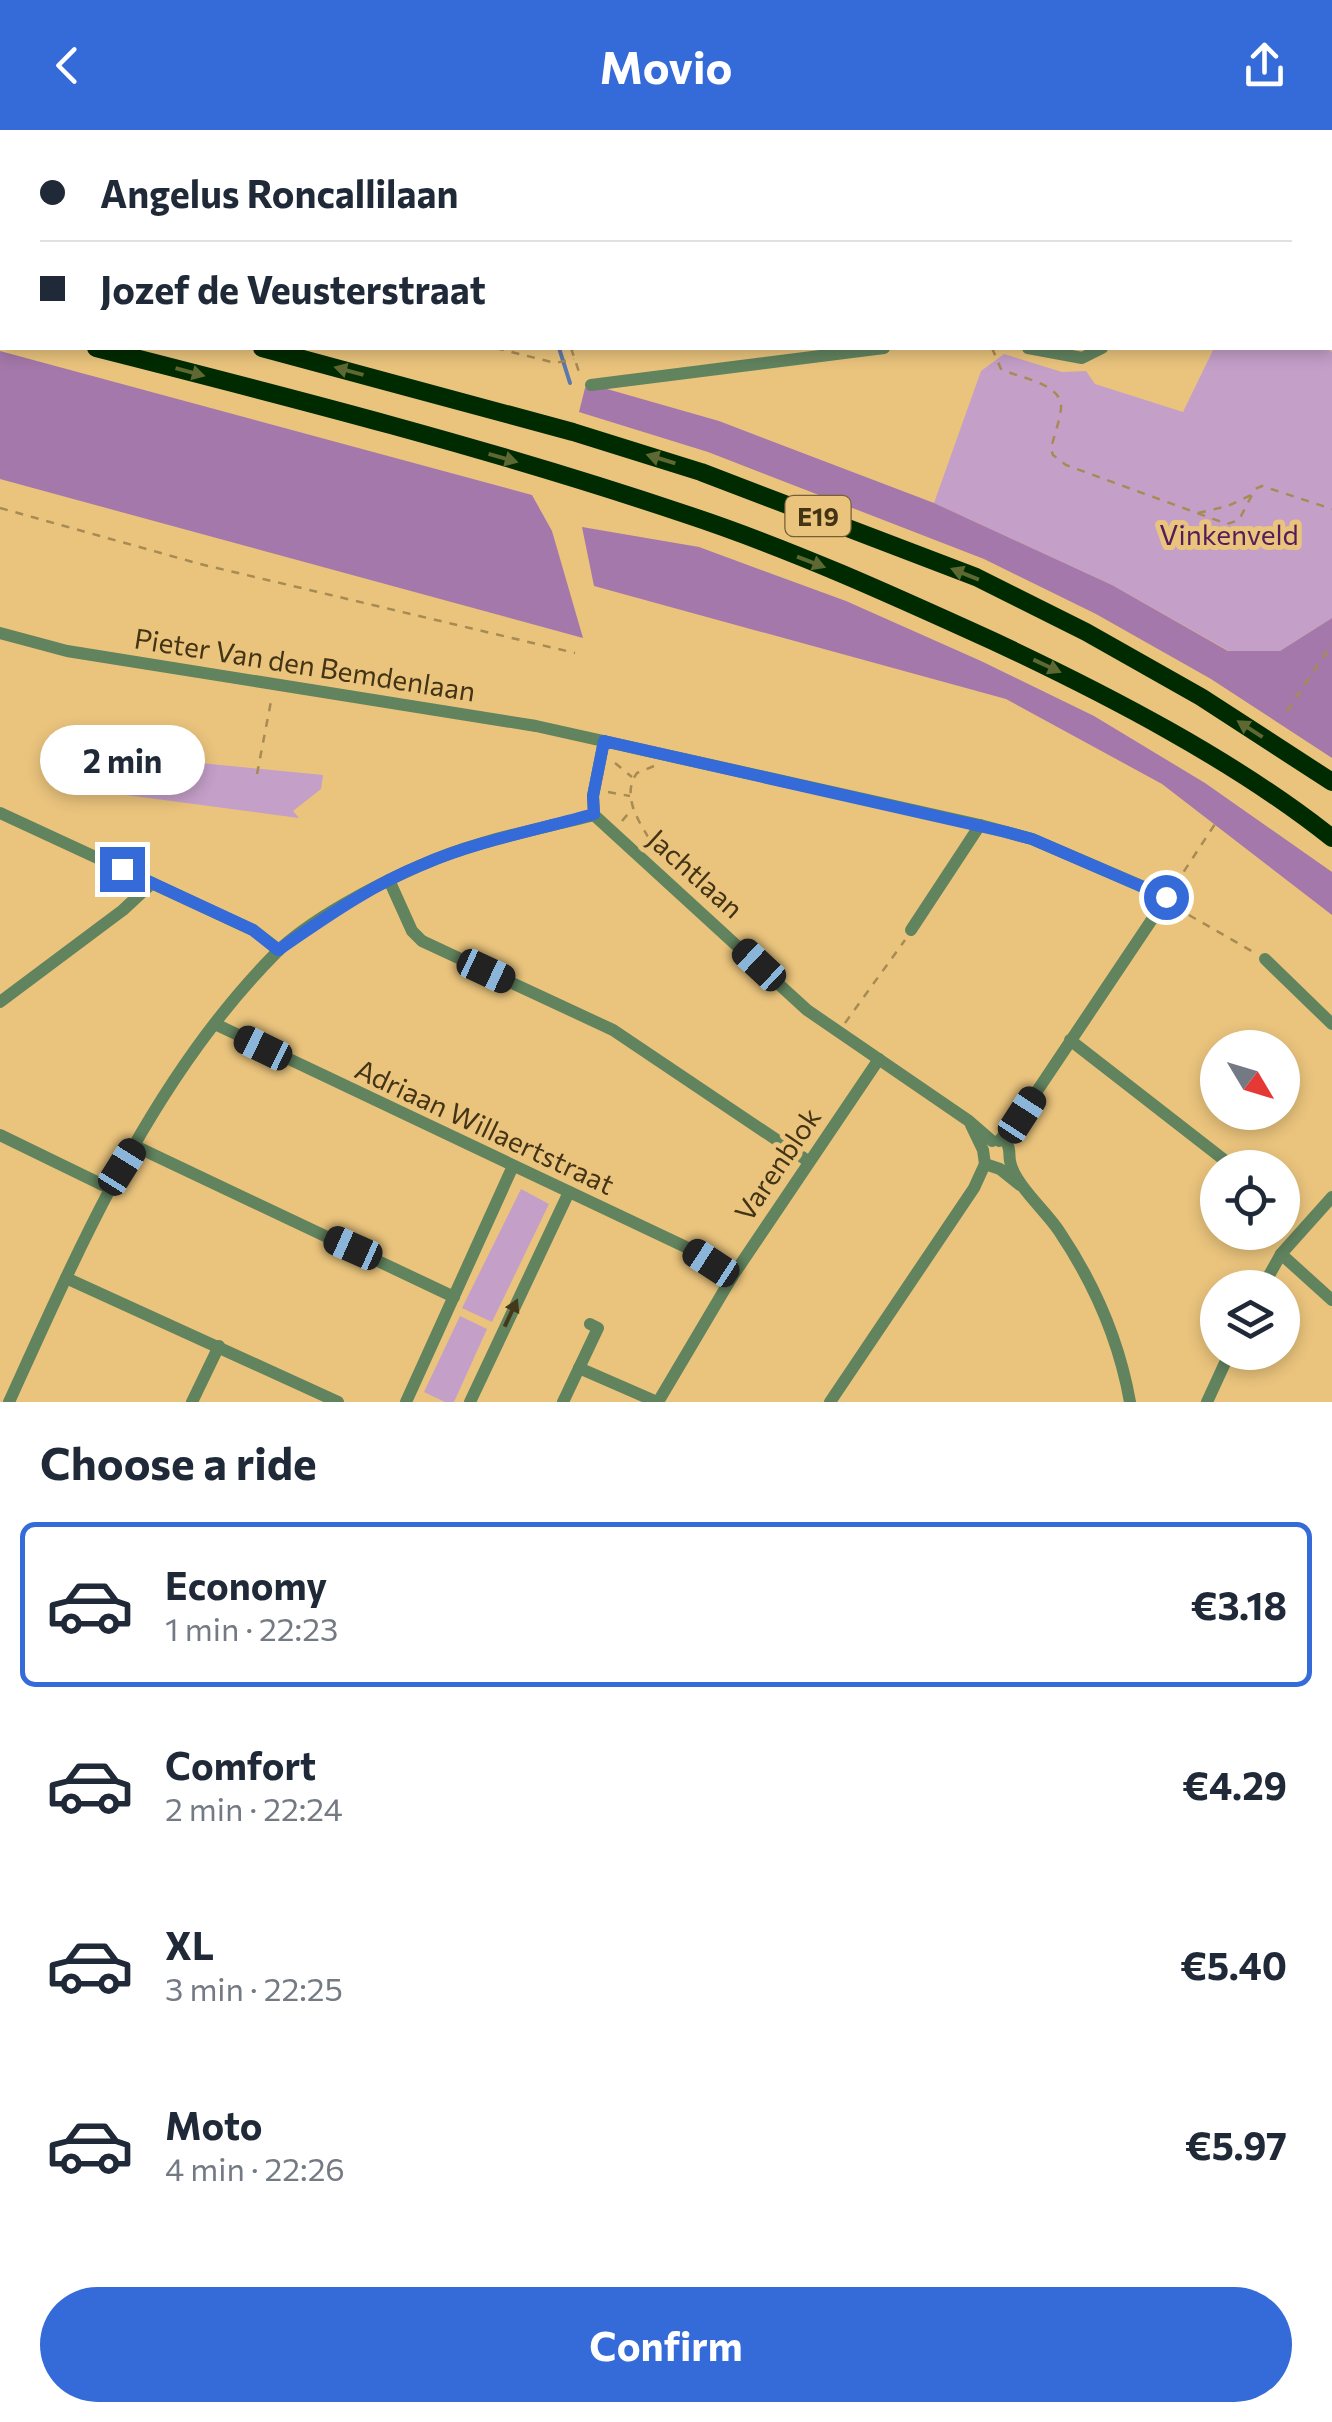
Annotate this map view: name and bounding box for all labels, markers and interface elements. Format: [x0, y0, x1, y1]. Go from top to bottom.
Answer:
icon: back [40, 38, 95, 93]
text: Movio [600, 38, 732, 93]
icon: share [1237, 38, 1292, 93]
text: Angelus Roncallilaan [100, 169, 459, 216]
text: Jozef de Veusterstraat [100, 265, 486, 312]
one-way arrow [333, 362, 364, 378]
one-way arrow [175, 365, 206, 380]
one-way arrow [489, 451, 519, 466]
one-way arrow [646, 451, 676, 466]
road number: E19 [786, 496, 850, 536]
park label: Vinkenveld [1159, 517, 1299, 551]
one-way arrow [797, 554, 827, 570]
one-way arrow [950, 565, 980, 581]
street label: Pieter Van den Bemdenlaan [132, 620, 478, 708]
one-way arrow [1033, 658, 1062, 675]
one-way arrow [1237, 721, 1264, 739]
callout: 2 min [39, 724, 204, 794]
text: 2 min [83, 740, 162, 780]
street label: Jachtlaan [641, 821, 751, 925]
route end [100, 847, 145, 892]
route start [1144, 875, 1189, 920]
car [727, 934, 791, 996]
car [452, 945, 520, 997]
car [229, 1021, 297, 1075]
north arrow [1200, 1030, 1300, 1130]
map controls [1200, 1030, 1300, 1370]
street label: Adriaan Willaertstraat [350, 1051, 620, 1201]
car [993, 1082, 1051, 1148]
street label: Varenblok [727, 1101, 827, 1227]
car [93, 1134, 151, 1200]
button: locate [1200, 1150, 1300, 1250]
car [319, 1222, 387, 1274]
car [678, 1234, 744, 1292]
button: layers [1200, 1270, 1300, 1370]
one-way arrow [502, 1299, 519, 1328]
text: Choose a ride [40, 1434, 317, 1489]
icon: car [45, 1560, 135, 1650]
text: Economy [165, 1561, 327, 1608]
text: €3.18 [1191, 1581, 1287, 1628]
text: 1 min · 22:23 [165, 1608, 338, 1648]
icon: car [45, 1740, 135, 1830]
text: Comfort [165, 1741, 316, 1788]
text: €4.29 [1182, 1761, 1287, 1808]
text: 2 min · 22:24 [165, 1788, 343, 1828]
icon: car [45, 1920, 135, 2010]
text: XL [165, 1921, 214, 1968]
text: €5.40 [1180, 1941, 1287, 1988]
text: 3 min · 22:25 [165, 1968, 343, 2008]
icon: car [45, 2100, 135, 2190]
text: Moto [165, 2101, 263, 2148]
text: €5.97 [1185, 2121, 1287, 2168]
text: 4 min · 22:26 [165, 2148, 345, 2188]
button: Confirm [40, 2287, 1292, 2402]

